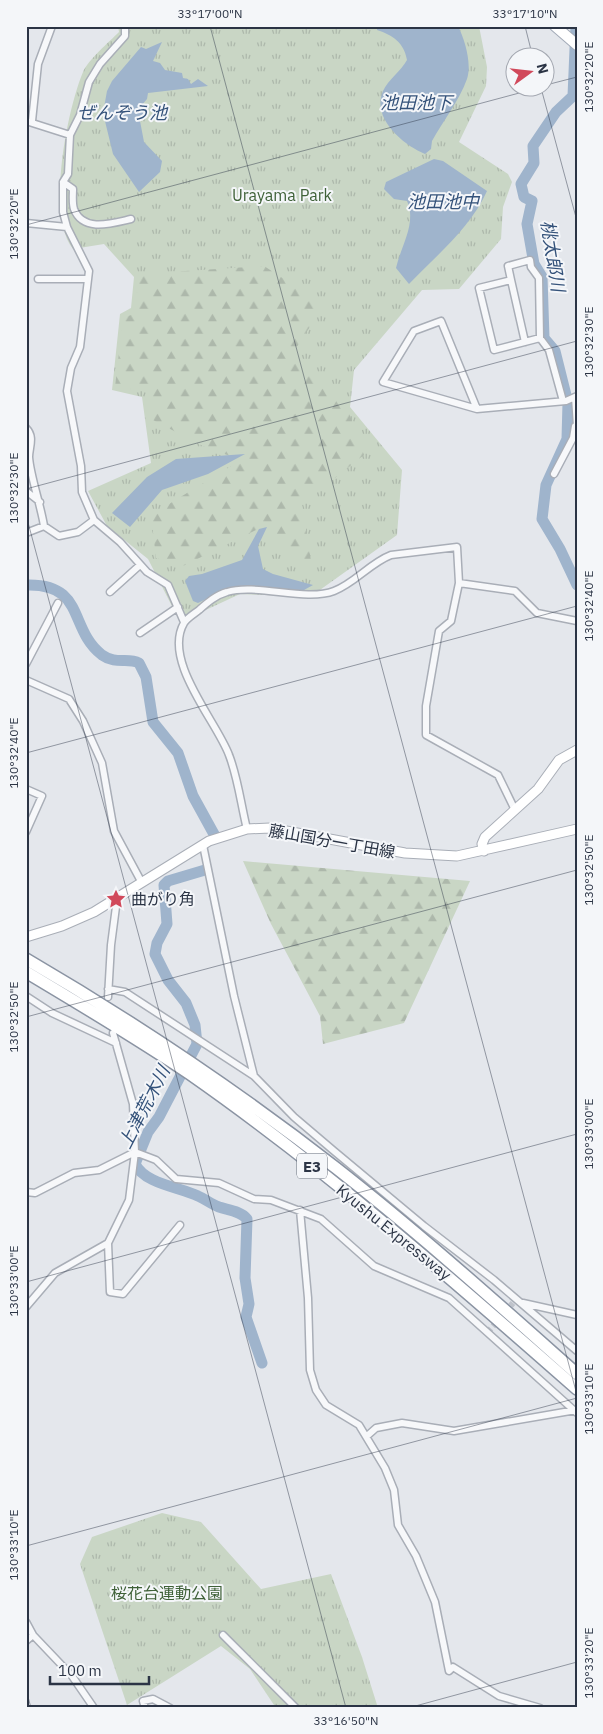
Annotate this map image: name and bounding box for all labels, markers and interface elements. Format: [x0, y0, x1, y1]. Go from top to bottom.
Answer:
text: 33°17'00"N [177, 6, 243, 21]
text: 33°17'10"N [492, 6, 558, 21]
text: 130°32'20"E [581, 42, 596, 112]
north arrow [506, 48, 556, 98]
text: N [533, 61, 553, 76]
water label: 池田池下 [380, 91, 455, 114]
water label: ぜんぞう池 [77, 101, 169, 124]
park label: Urayama Park [232, 185, 333, 205]
text: 130°32'20"E [6, 189, 21, 259]
water label: 池田池中 [407, 190, 481, 213]
water label: 桃太郎川 [536, 219, 570, 295]
text: 130°32'30"E [581, 307, 596, 377]
text: 130°32'30"E [6, 453, 21, 523]
text: 130°32'40"E [581, 571, 596, 641]
text: 130°32'40"E [6, 718, 21, 788]
street label: 藤山国分一丁田線 [267, 820, 397, 862]
text: 130°32'50"E [581, 835, 596, 905]
place icon: 曲がり角 [105, 888, 127, 910]
place label: 曲がり角 [131, 889, 195, 909]
text: 130°32'50"E [6, 982, 21, 1052]
water label: 上津荒木川 [113, 1060, 176, 1152]
text: 130°33'00"E [581, 1099, 596, 1169]
road number: E3 [297, 1154, 327, 1178]
street label: Kyushu Expressway [333, 1180, 455, 1284]
text: 130°33'00"E [6, 1246, 21, 1316]
text: 130°33'10"E [581, 1364, 596, 1434]
text: 130°33'10"E [6, 1510, 21, 1580]
park label: 桜花台運動公園 [111, 1583, 223, 1603]
text: 130°33'20"E [581, 1628, 596, 1698]
scale bar [50, 1654, 149, 1686]
text: 100 m [58, 1661, 102, 1680]
text: 33°16'50"N [313, 1713, 379, 1728]

